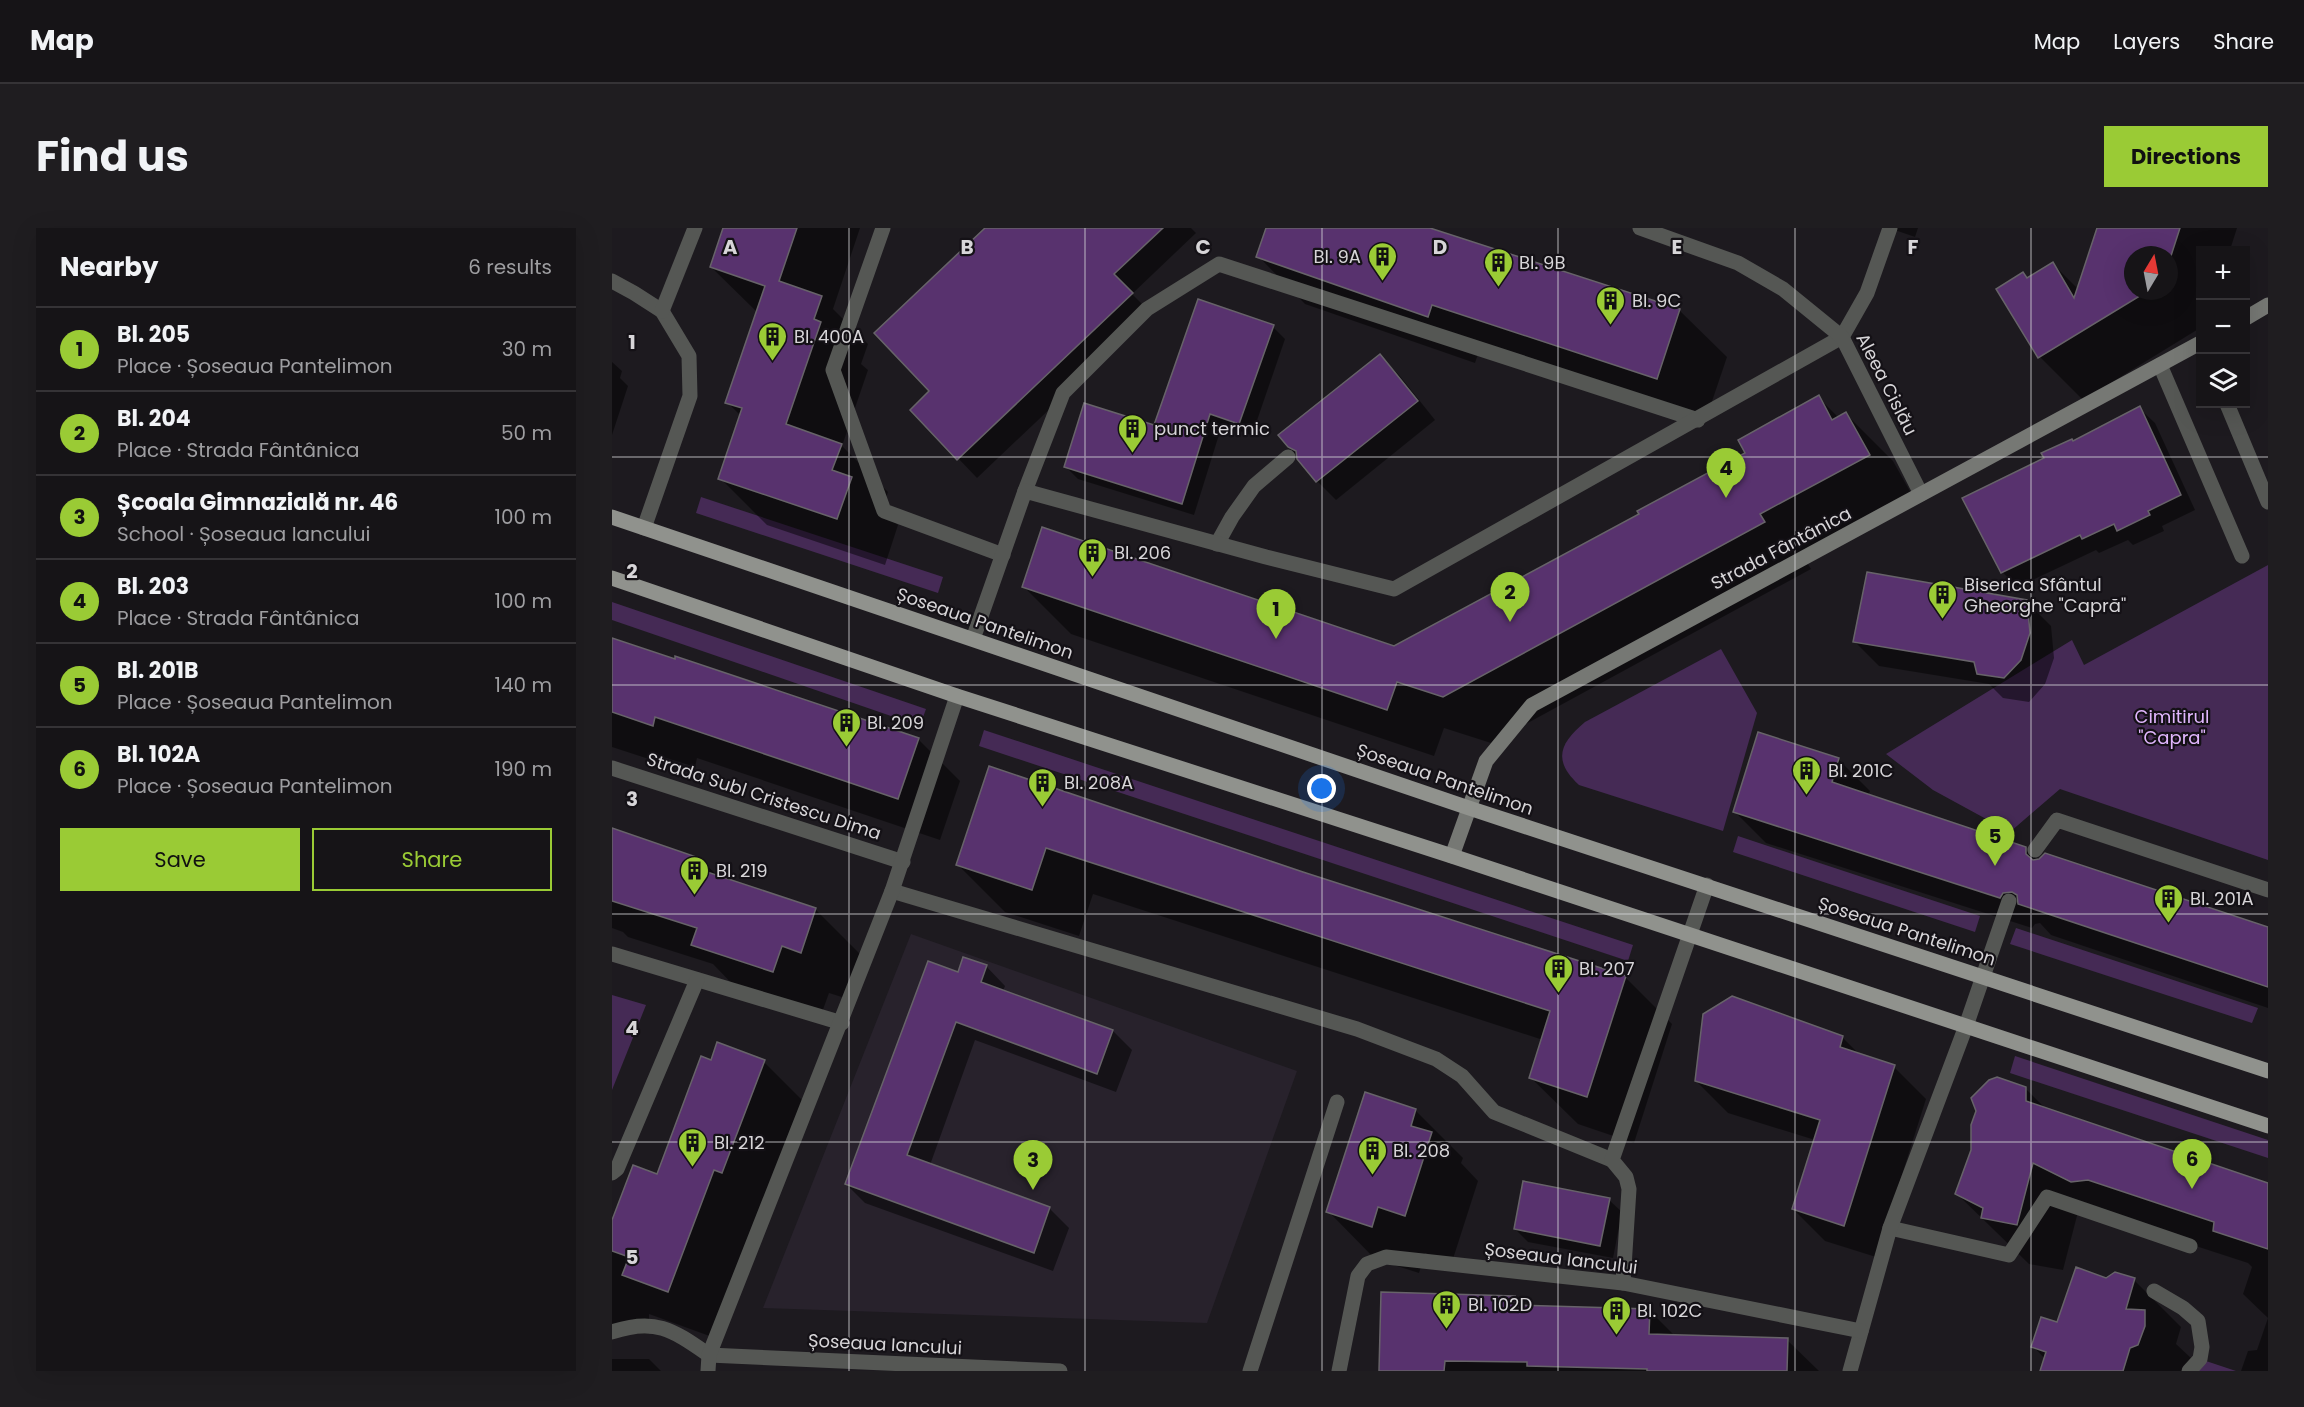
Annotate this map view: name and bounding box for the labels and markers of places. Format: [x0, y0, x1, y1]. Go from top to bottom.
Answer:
building icon: Bl. 9A [1366, 240, 1398, 282]
place label: Bl. 9A [1313, 244, 1361, 269]
building icon: Bl. 9B [1482, 246, 1514, 288]
place label: Bl. 9B [1519, 250, 1565, 275]
building icon: Bl. 9C [1595, 284, 1627, 326]
place label: Bl. 9C [1632, 288, 1681, 313]
building icon: Bl. 400A [757, 320, 789, 362]
place label: Bl. 400A [794, 324, 864, 349]
building icon: punct termic [1117, 412, 1149, 454]
place label: punct termic [1154, 416, 1270, 441]
pin: 4 [1706, 448, 1746, 498]
building icon: Bl. 206 [1077, 536, 1109, 578]
place label: Bl. 206 [1114, 540, 1171, 565]
pin: 2 [1490, 572, 1530, 622]
place label: Biserica Sfântul Gheorghe "Capră" [1964, 572, 2126, 618]
building icon: Biserica Sfântul Gheorghe "Capră" [1927, 578, 1959, 620]
pin: 1 [1256, 590, 1296, 639]
building icon: Bl. 209 [830, 706, 862, 748]
place label: Bl. 209 [867, 710, 924, 735]
building icon: Bl. 201C [1791, 754, 1823, 796]
place label: Bl. 201C [1828, 758, 1893, 783]
building icon: Bl. 208A [1027, 766, 1059, 808]
place label: Bl. 208A [1064, 770, 1133, 795]
pin: 5 [1976, 816, 2014, 866]
building icon: Bl. 219 [679, 854, 711, 896]
place label: Bl. 219 [716, 858, 768, 883]
building icon: Bl. 201A [2153, 882, 2185, 924]
place label: Bl. 201A [2190, 886, 2254, 911]
building icon: Bl. 207 [1542, 952, 1574, 994]
place label: Bl. 207 [1579, 956, 1635, 981]
building icon: Bl. 212 [677, 1126, 709, 1168]
place label: Bl. 212 [714, 1130, 765, 1155]
building icon: Bl. 208 [1356, 1134, 1388, 1176]
place label: Bl. 208 [1393, 1138, 1450, 1163]
pin: 3 [1014, 1140, 1052, 1190]
pin: 6 [2172, 1140, 2212, 1189]
building icon: Bl. 102D [1431, 1288, 1463, 1330]
place label: Bl. 102D [1468, 1292, 1532, 1317]
building icon: Bl. 102C [1600, 1294, 1632, 1336]
place label: Bl. 102C [1637, 1298, 1702, 1323]

